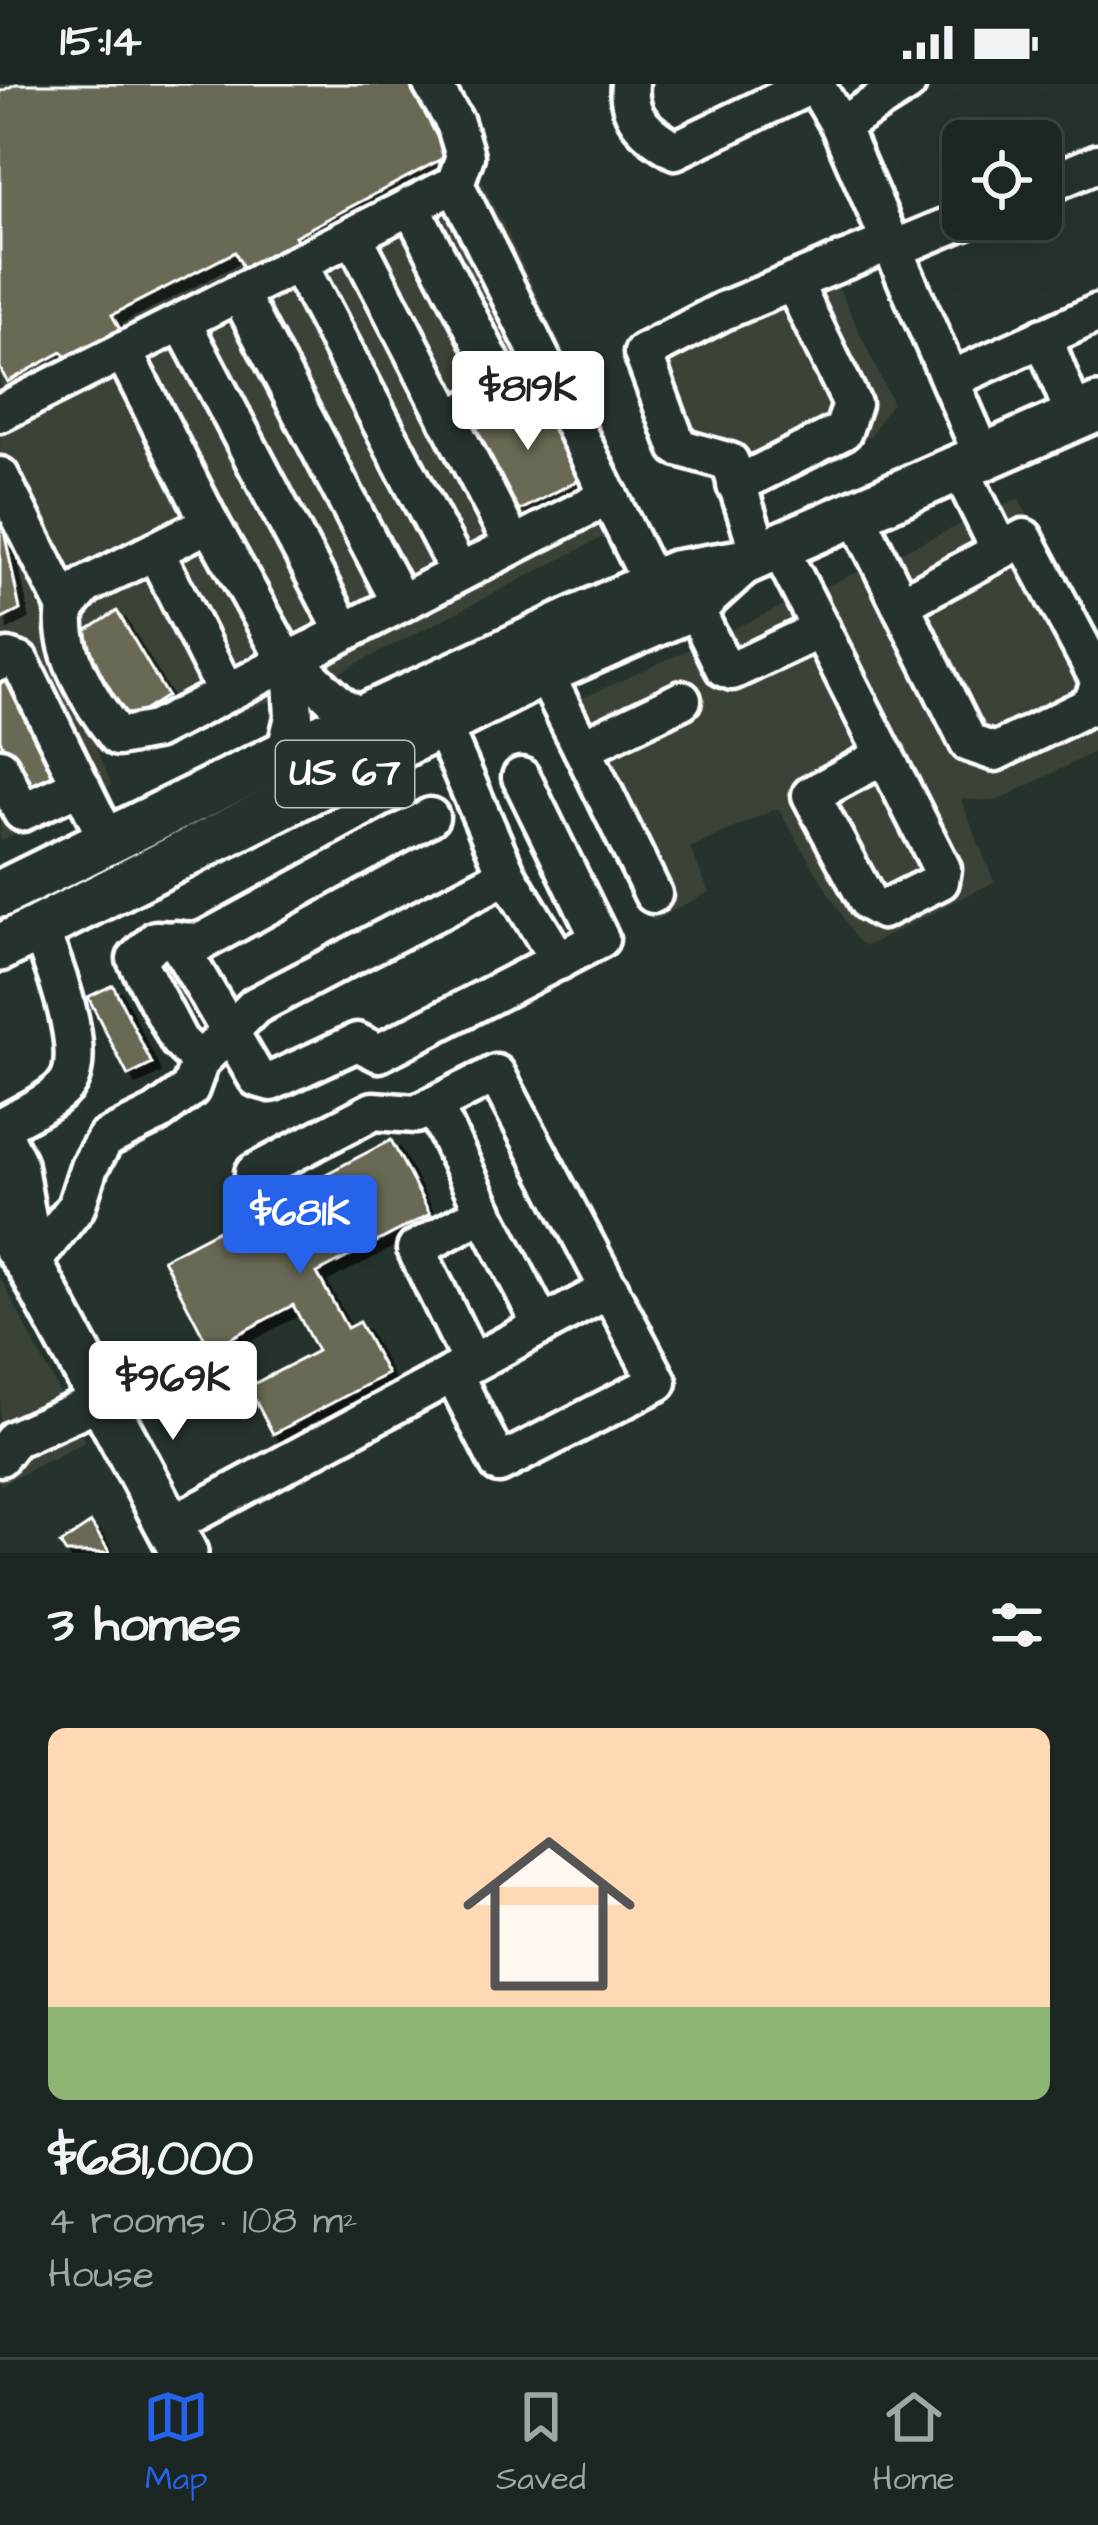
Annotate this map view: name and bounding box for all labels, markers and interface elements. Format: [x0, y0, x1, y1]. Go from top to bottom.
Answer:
text: 15:14 [60, 11, 142, 73]
map controls [942, 120, 1062, 240]
button: locate [942, 120, 1062, 240]
pin: $819K [444, 351, 612, 453]
text: $819K [479, 363, 577, 417]
road number: US 67 [276, 741, 414, 807]
pin: $681K [216, 1175, 384, 1277]
text: $681K [250, 1187, 350, 1241]
pin: $969K [89, 1341, 257, 1443]
text: $969K [116, 1353, 230, 1407]
text: 3 homes [48, 1590, 241, 1661]
icon: filters [984, 1592, 1050, 1658]
icon: home [441, 1806, 657, 2022]
text: $681,000 [48, 2124, 254, 2195]
text: 4 rooms · 108 m² [48, 2195, 358, 2249]
text: House [48, 2249, 154, 2303]
tab: Map [143, 2384, 209, 2502]
tab: Saved [496, 2384, 586, 2502]
tab: Home [873, 2384, 955, 2502]

